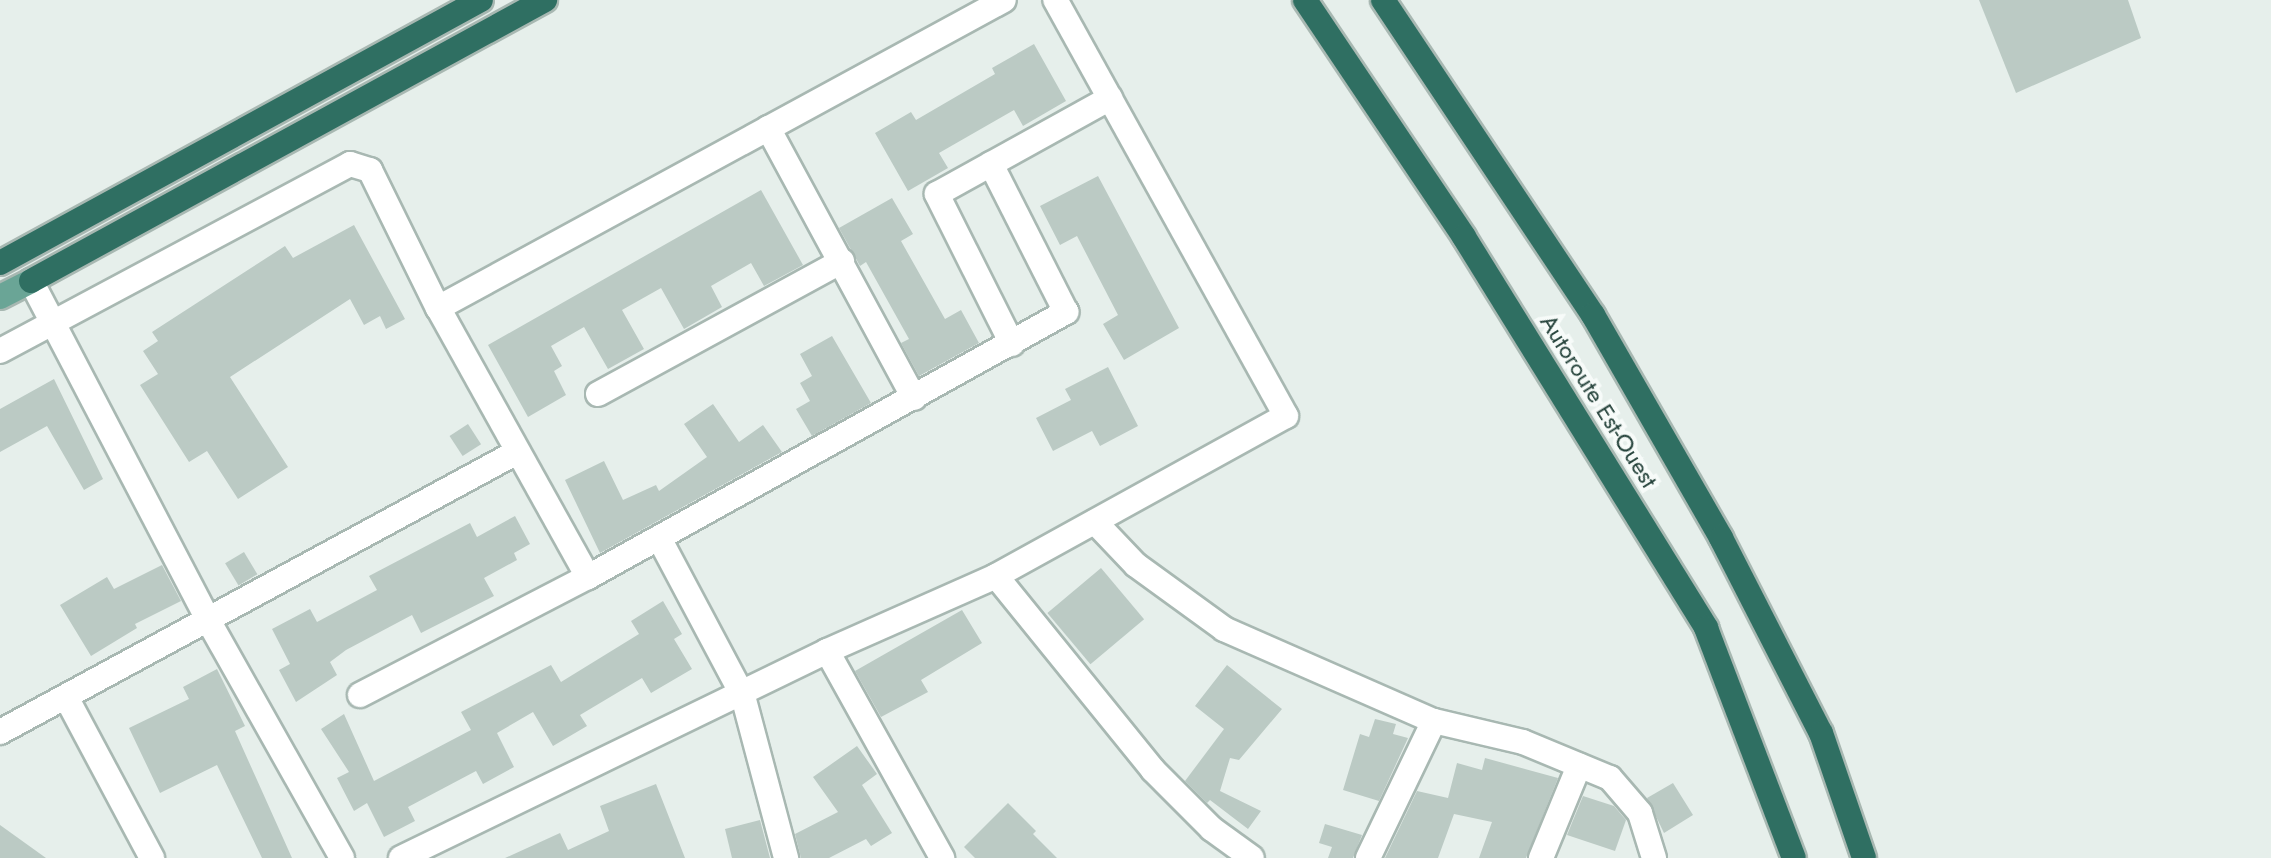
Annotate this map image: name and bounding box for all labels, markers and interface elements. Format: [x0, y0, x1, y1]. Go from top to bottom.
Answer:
street label: Autoroute Est-Ouest [1534, 309, 1664, 493]

